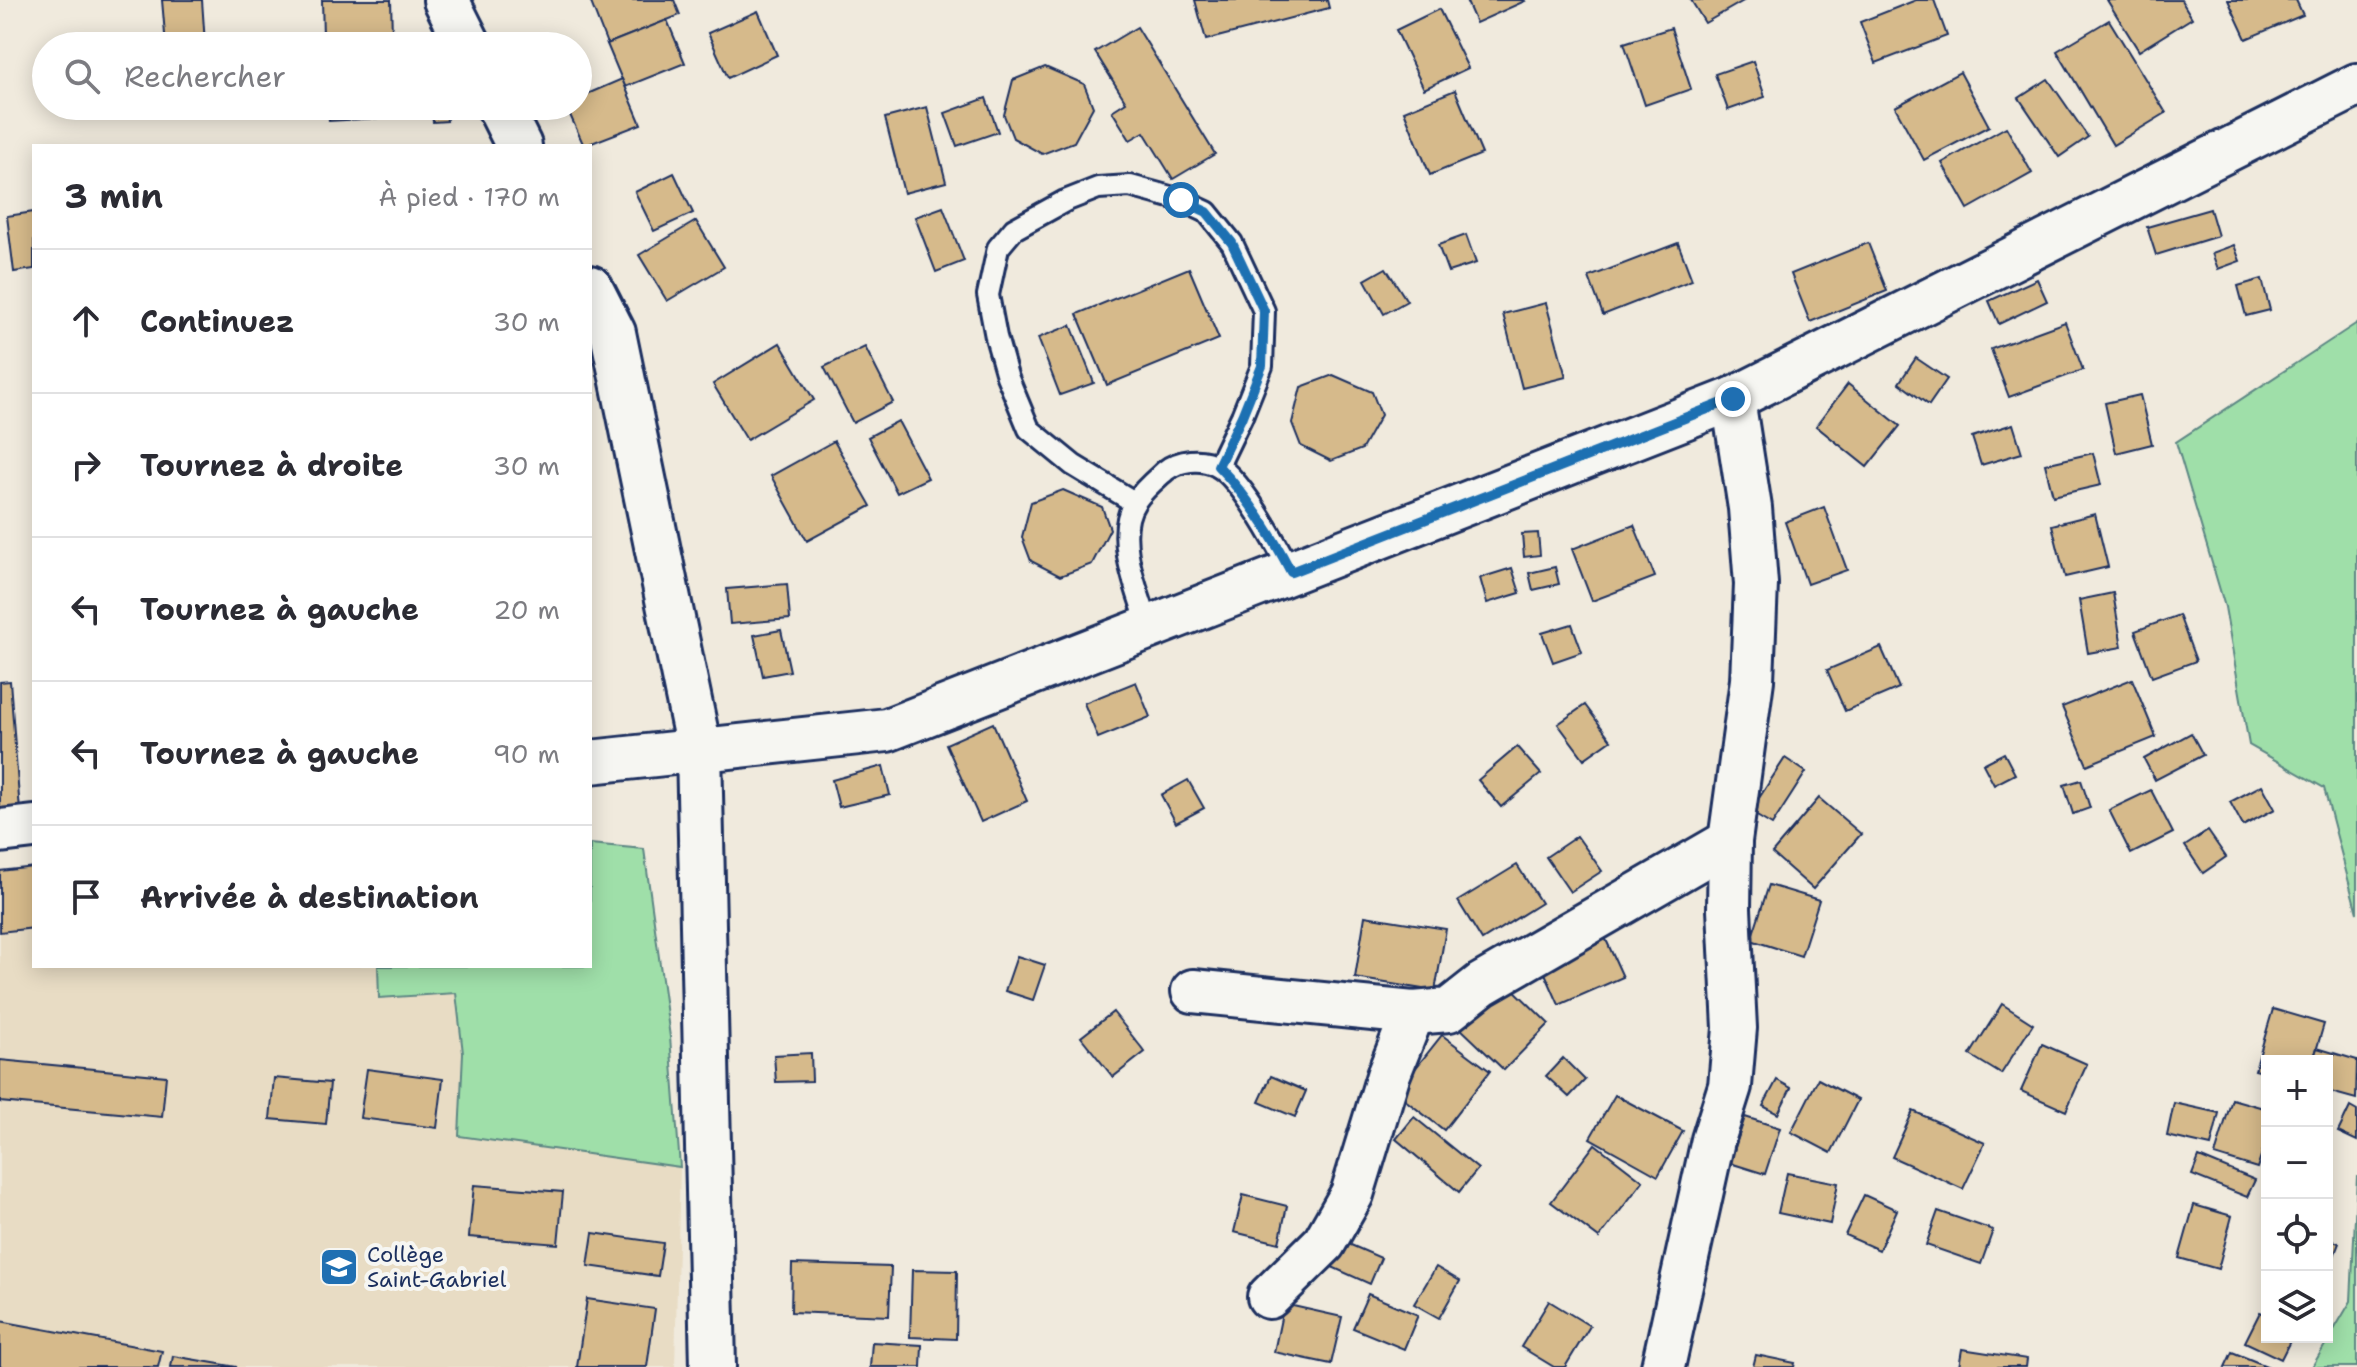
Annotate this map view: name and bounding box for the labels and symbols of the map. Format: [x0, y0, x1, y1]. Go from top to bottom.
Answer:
route start [1163, 182, 1199, 218]
route end [1715, 381, 1751, 417]
place label: Collège Saint-Gabriel [367, 1240, 507, 1294]
school or university icon: Collège Saint-Gabriel [318, 1246, 360, 1288]

